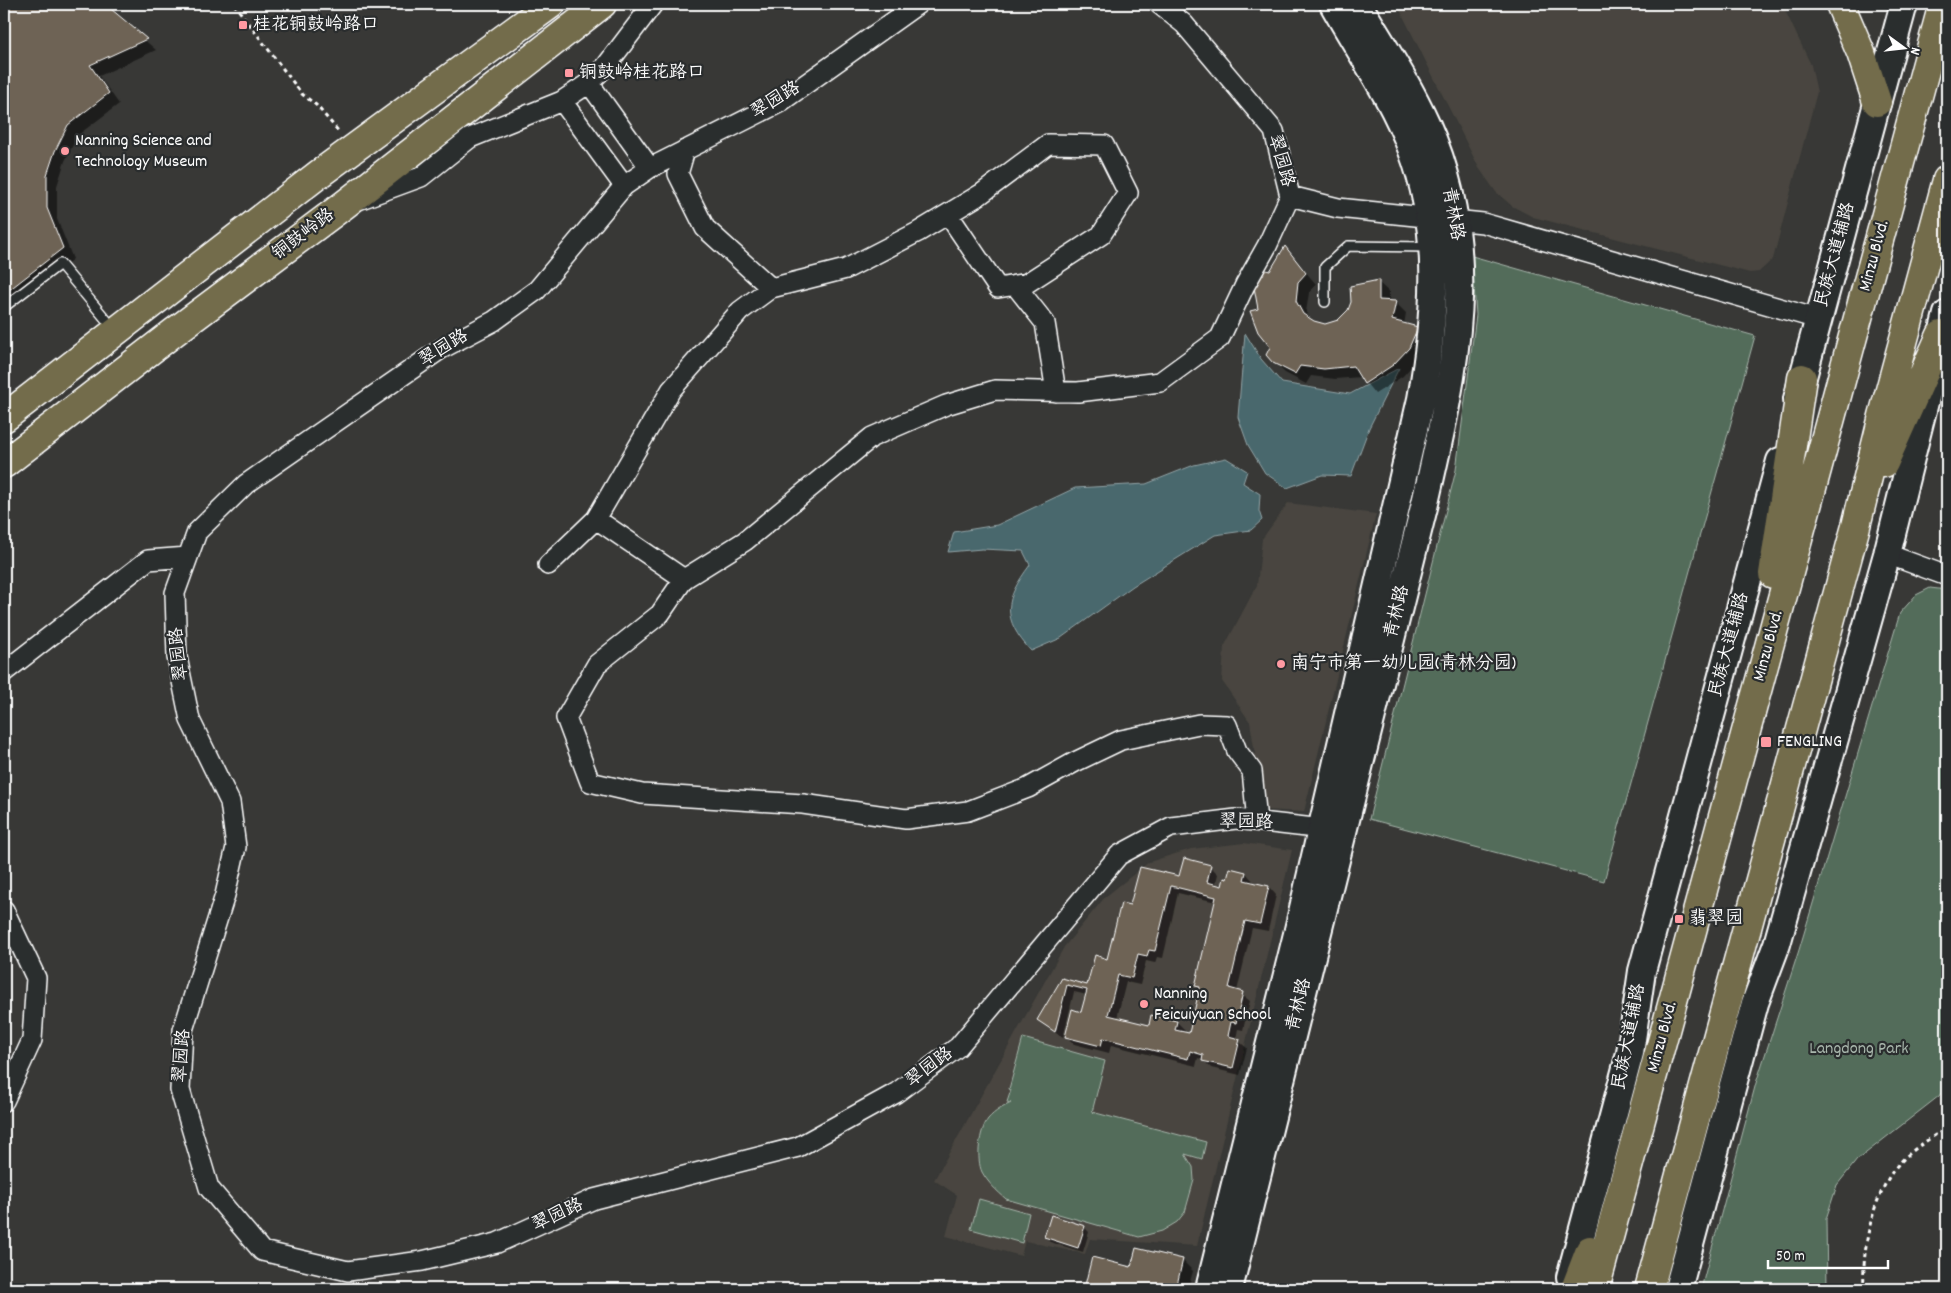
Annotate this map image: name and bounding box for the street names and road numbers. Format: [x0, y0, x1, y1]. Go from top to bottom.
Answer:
street label: 翠园路 [746, 76, 806, 126]
street label: 翠园路 [1261, 132, 1299, 190]
street label: 青林路 [1435, 185, 1469, 243]
street label: 民族大道辅路 [1810, 200, 1862, 310]
street label: 铜鼓岭路 [268, 203, 340, 267]
street label: Minzu Blvd. [1854, 218, 1896, 294]
street label: 翠园路 [414, 324, 474, 374]
street label: 青林路 [1379, 583, 1417, 641]
street label: 民族大道辅路 [1704, 590, 1756, 700]
street label: Minzu Blvd. [1748, 608, 1790, 684]
street label: 翠园路 [165, 626, 195, 682]
street label: 翠园路 [1219, 810, 1273, 836]
street label: 青林路 [1281, 976, 1319, 1034]
street label: 民族大道辅路 [1607, 982, 1653, 1092]
street label: Minzu Blvd. [1642, 999, 1684, 1075]
street label: 翠园路 [168, 1028, 198, 1084]
street label: 翠园路 [901, 1042, 959, 1094]
street label: 翠园路 [528, 1193, 588, 1239]

